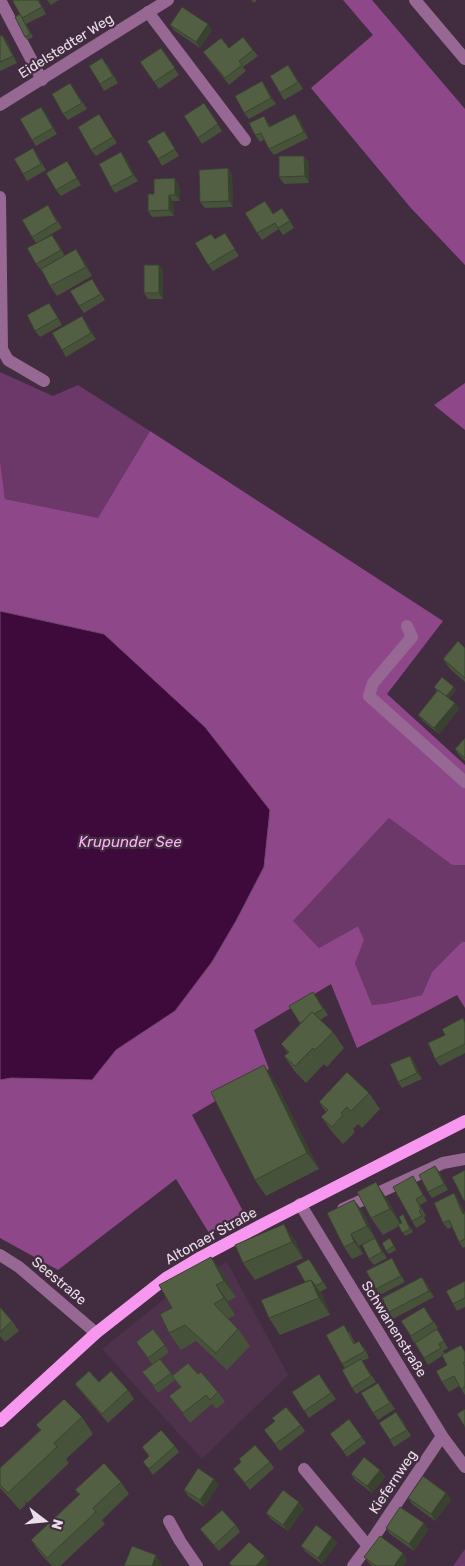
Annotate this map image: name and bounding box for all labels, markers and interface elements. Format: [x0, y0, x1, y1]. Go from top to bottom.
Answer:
street label: Eidelstedter Weg [15, 10, 117, 82]
water label: Krupunder See [78, 833, 182, 851]
street label: Altonaer Straße [162, 1204, 260, 1268]
street label: Seestraße [28, 1253, 90, 1309]
street label: Schwanenstraße [358, 1278, 430, 1380]
street label: Kiefernweg [365, 1447, 421, 1517]
north arrow [20, 1496, 70, 1546]
text: N [47, 1517, 67, 1532]

